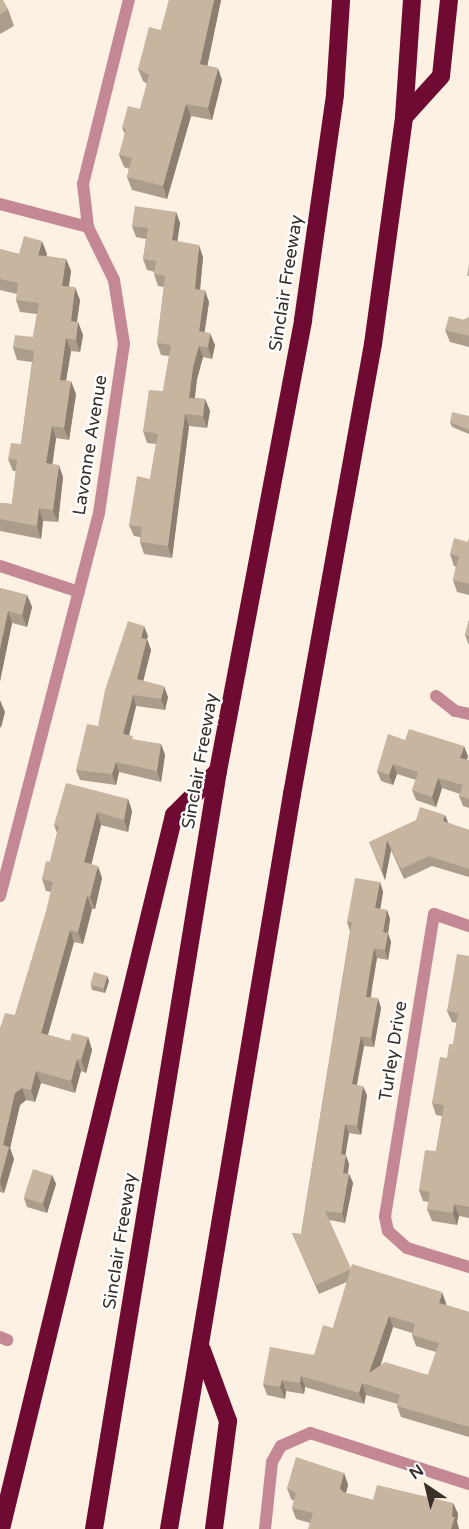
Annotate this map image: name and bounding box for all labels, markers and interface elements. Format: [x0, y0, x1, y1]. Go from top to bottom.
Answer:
street label: Sinclair Freeway [265, 213, 307, 353]
street label: Lavonne Avenue [68, 373, 112, 517]
street label: Sinclair Freeway [177, 691, 223, 831]
street label: Turley Drive [374, 999, 412, 1103]
street label: Sinclair Freeway [99, 1171, 141, 1311]
north arrow [397, 1457, 457, 1517]
text: N [406, 1460, 428, 1484]

